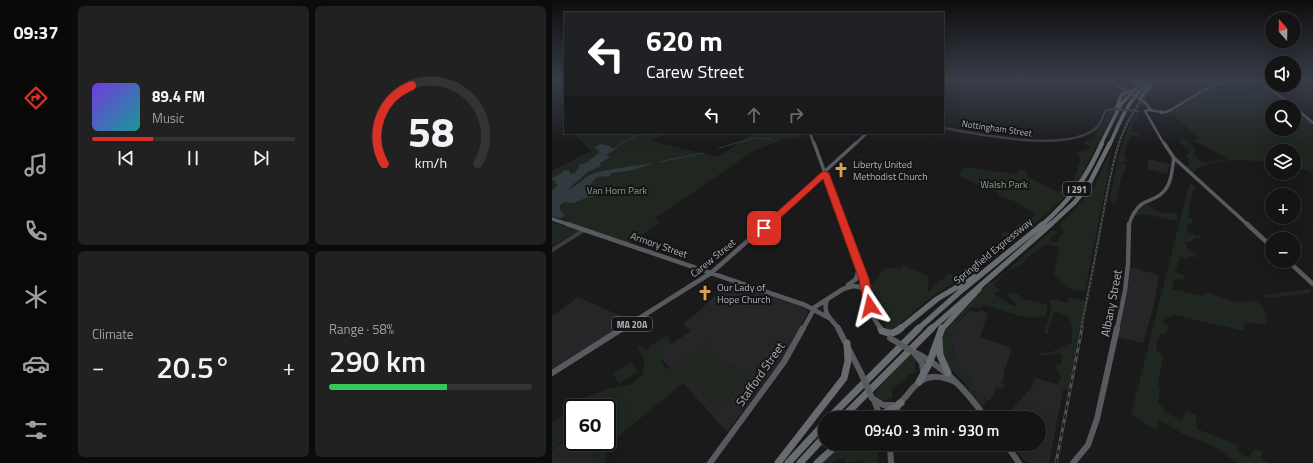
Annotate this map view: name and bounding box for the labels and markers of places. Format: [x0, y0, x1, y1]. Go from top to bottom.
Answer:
place label: Liberty United Methodist Church [853, 157, 928, 184]
church icon: Liberty United Methodist Church [832, 161, 850, 179]
pin [747, 211, 781, 245]
place label: Our Lady of Hope Church [717, 280, 771, 307]
church icon: Our Lady of Hope Church [696, 284, 714, 302]

